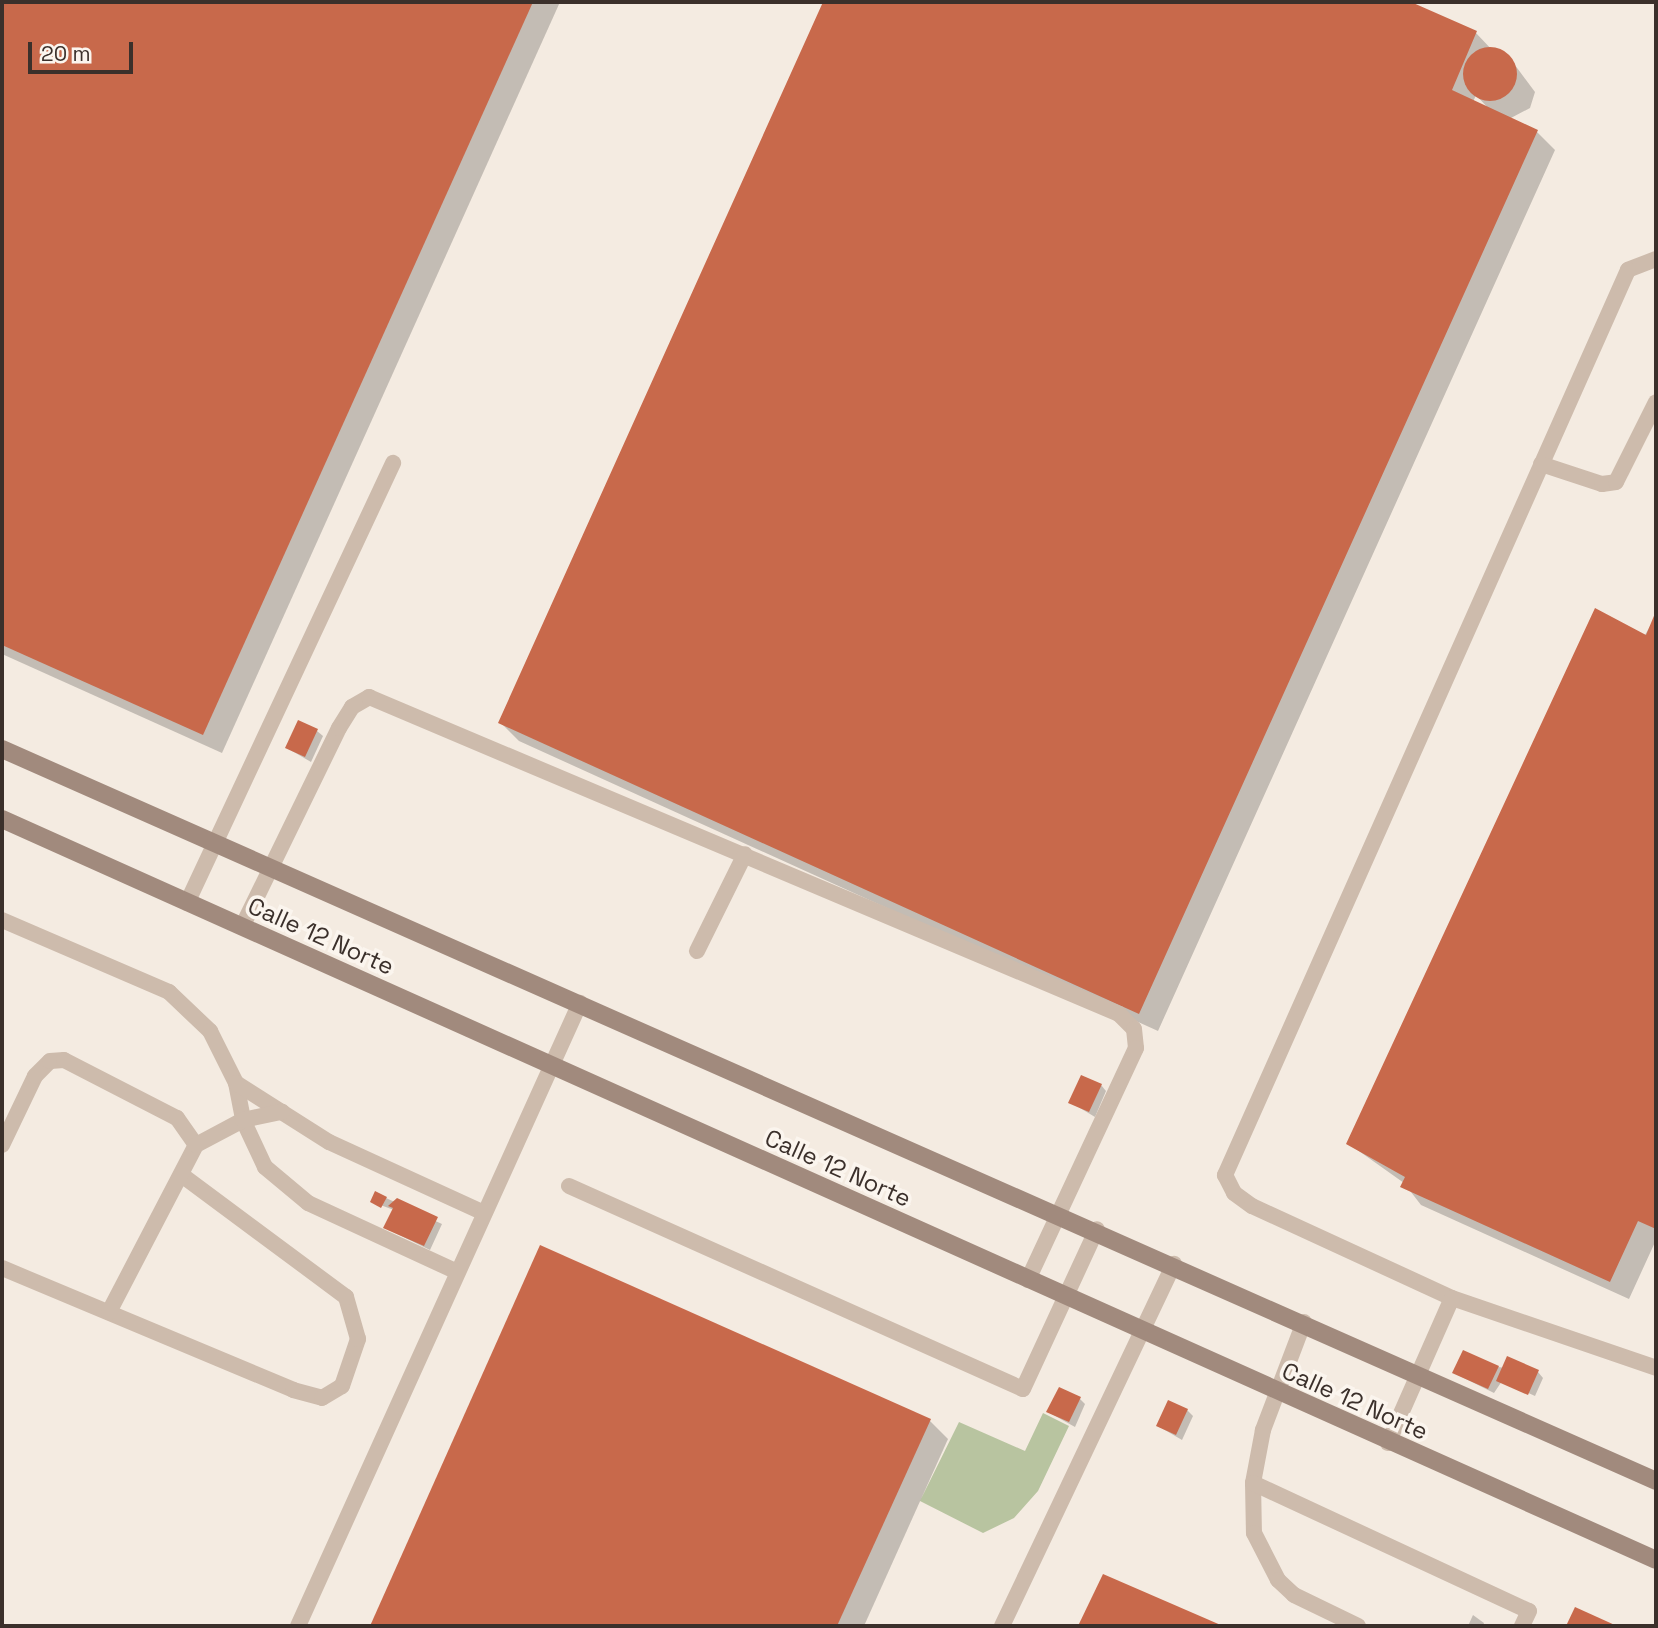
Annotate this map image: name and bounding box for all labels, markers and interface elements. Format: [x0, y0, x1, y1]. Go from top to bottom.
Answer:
scale bar [32, 28, 136, 72]
text: 20 m [41, 40, 91, 67]
street label: Calle 12 Norte [244, 891, 398, 981]
street label: Calle 12 Norte [761, 1123, 915, 1213]
street label: Calle 12 Norte [1278, 1356, 1432, 1446]

